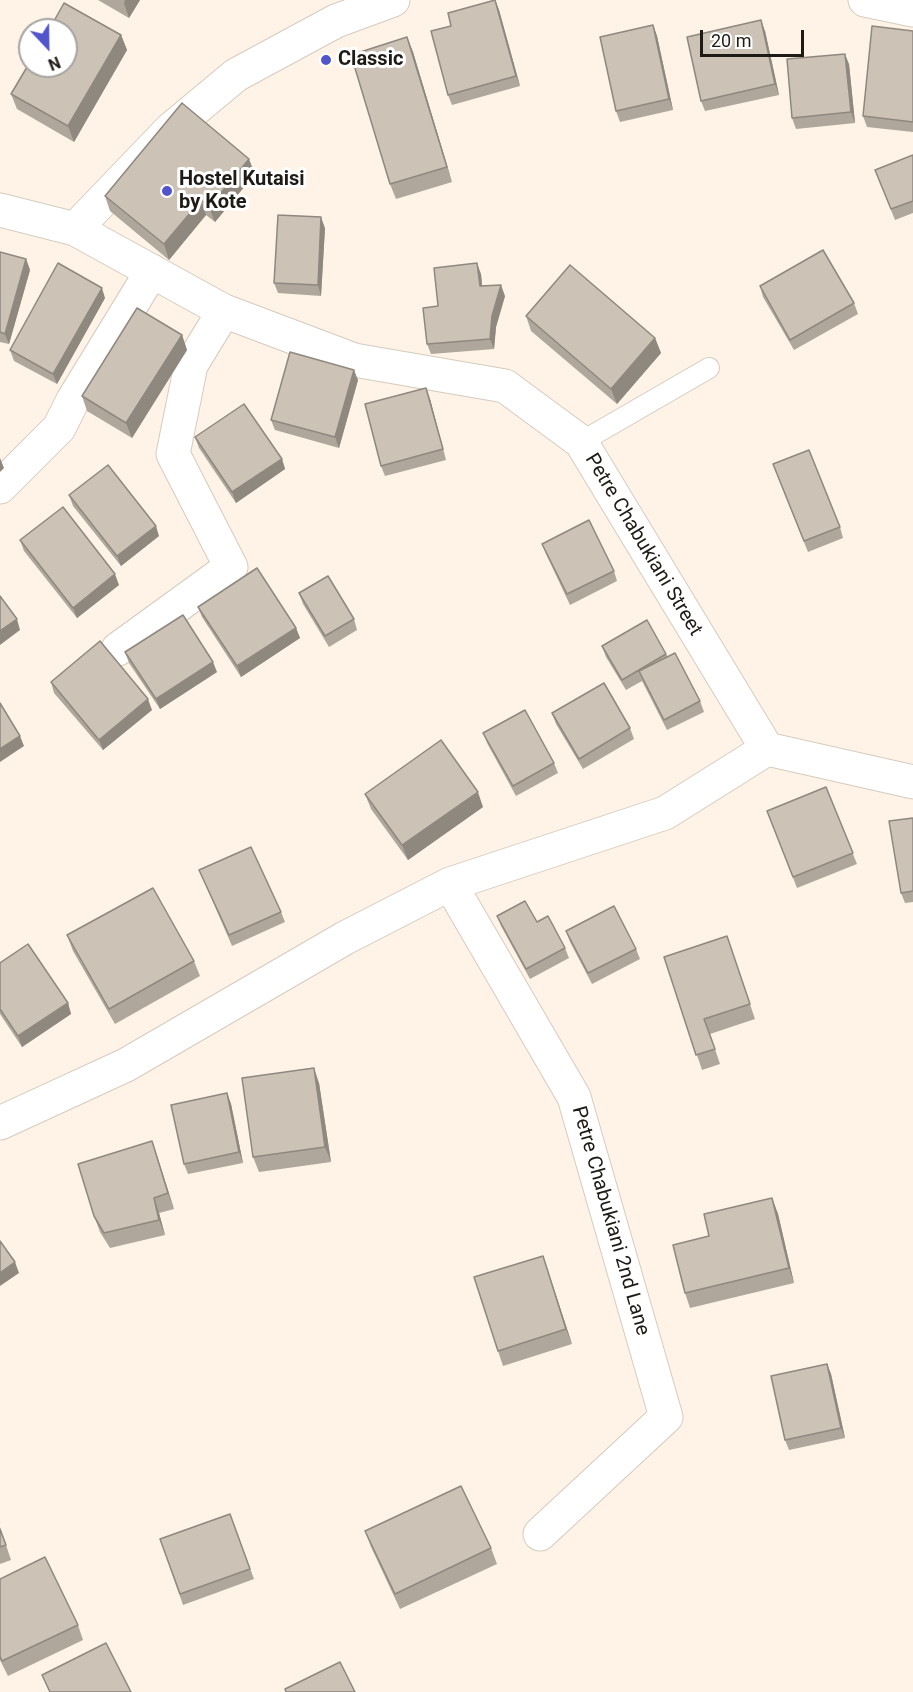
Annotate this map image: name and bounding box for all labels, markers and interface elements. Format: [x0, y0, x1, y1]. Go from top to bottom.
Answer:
north arrow [18, 18, 78, 78]
scale bar [703, 18, 806, 56]
text: 20 m [711, 30, 751, 51]
place label: Classic [338, 48, 403, 72]
text: N [45, 52, 63, 74]
marker: Classic [319, 53, 333, 67]
place label: Hostel Kutaisi by Kote [179, 168, 305, 215]
marker: Hostel Kutaisi by Kote [160, 184, 174, 198]
street label: Petre Chabukiani Street [579, 449, 707, 641]
street label: Petre Chabukiani 2nd Lane [566, 1104, 654, 1338]

